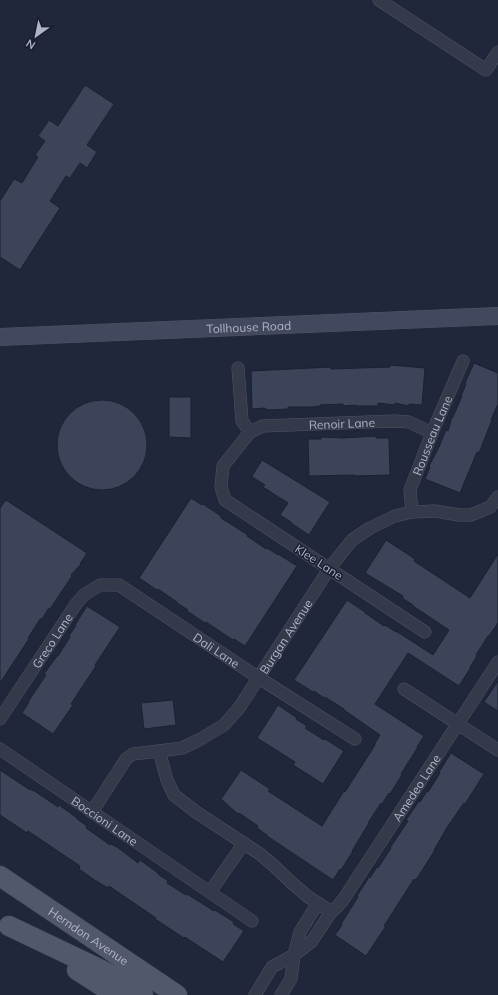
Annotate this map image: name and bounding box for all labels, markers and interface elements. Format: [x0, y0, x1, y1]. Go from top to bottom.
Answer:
north arrow [16, 16, 56, 56]
text: N [23, 36, 38, 53]
street label: Tollhouse Road [206, 317, 291, 336]
street label: Rousseau Lane [409, 393, 455, 477]
street label: Renoir Lane [308, 414, 375, 432]
street label: Klee Lane [292, 541, 346, 583]
street label: Burgan Avenue [256, 596, 315, 676]
street label: Greco Lane [28, 610, 75, 671]
street label: Dali Lane [191, 629, 243, 671]
street label: Amedeo Lane [389, 751, 443, 824]
street label: Boccioni Lane [69, 793, 141, 848]
street label: Herndon Avenue [46, 903, 132, 968]

